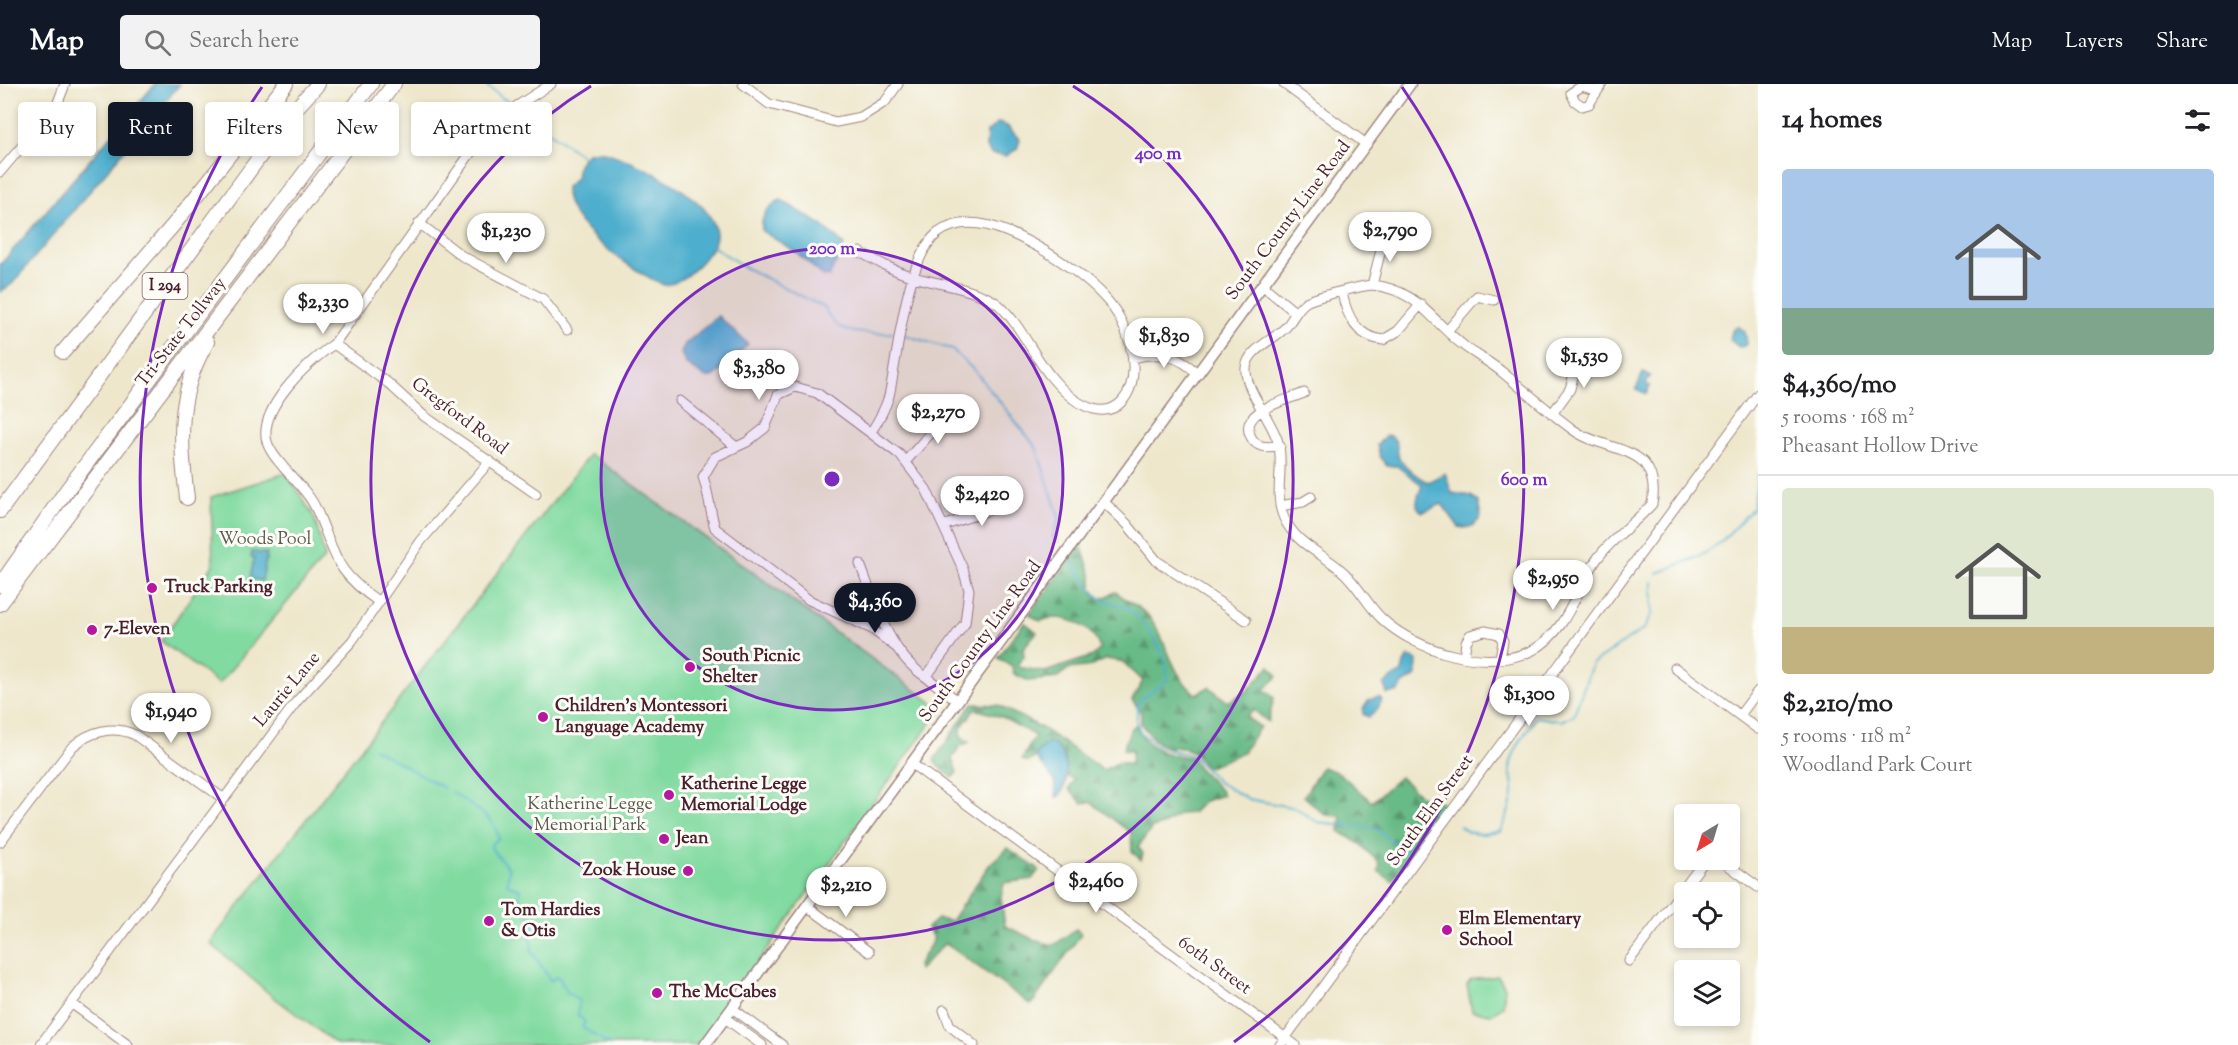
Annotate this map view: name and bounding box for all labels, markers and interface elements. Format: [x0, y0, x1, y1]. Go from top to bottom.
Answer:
search box [120, 15, 540, 69]
text: Map [30, 22, 84, 62]
icon: search [141, 26, 174, 59]
text: Search here [189, 26, 299, 58]
text: Map [1992, 27, 2032, 57]
text: Layers [2065, 27, 2123, 57]
text: Share [2156, 27, 2208, 57]
chip: Buy [18, 102, 96, 156]
chip: Rent [108, 102, 193, 156]
chip: Filters [205, 102, 303, 156]
chip: New [315, 102, 399, 156]
chip: Apartment [411, 102, 552, 156]
text: 14 homes [1782, 102, 1882, 139]
icon: filters [2181, 104, 2214, 137]
street label: South County Line Road [1220, 136, 1358, 306]
text: 400 m [1134, 142, 1181, 168]
icon: home [1944, 208, 2052, 316]
pin: $2,790 [1341, 212, 1439, 263]
pin: $1,230 [457, 213, 555, 264]
text: $2,790 [1363, 217, 1417, 246]
text: $1,230 [481, 218, 531, 247]
text: 200 m [809, 237, 855, 263]
street label: Tri-State Tollway [131, 272, 233, 394]
road number: I 294 [142, 273, 188, 299]
pin: $2,330 [274, 284, 372, 335]
text: $2,330 [297, 289, 349, 318]
pin: $1,830 [1115, 318, 1213, 369]
text: $1,830 [1139, 323, 1189, 352]
pin: $1,530 [1535, 338, 1633, 389]
text: $1,530 [1560, 343, 1608, 372]
pin: $3,380 [710, 350, 808, 401]
text: $3,380 [733, 355, 785, 384]
text: $4,360/mo [1782, 367, 1896, 404]
street label: Gregford Road [405, 372, 513, 462]
pin: $2,270 [889, 394, 987, 445]
text: $2,270 [911, 399, 965, 428]
text: 5 rooms · 168 m² [1782, 404, 1915, 433]
text: Pheasant Hollow Drive [1782, 433, 1978, 462]
text: 600 m [1501, 468, 1547, 494]
centre of rings [822, 469, 842, 489]
pin: $2,420 [933, 476, 1031, 527]
text: $2,420 [954, 481, 1010, 510]
park label: Woods Pool [218, 527, 312, 553]
icon: home [1944, 527, 2052, 635]
street label: South County Line Road [913, 556, 1049, 728]
pin: $2,950 [1504, 560, 1602, 611]
text: $2,950 [1527, 565, 1579, 594]
place label: Truck Parking [164, 575, 273, 601]
marker: Truck Parking [145, 581, 159, 595]
pin: $4,360 [826, 583, 924, 634]
text: $4,360 [848, 588, 902, 617]
place label: 7-Eleven [104, 617, 171, 643]
marker: 7-Eleven [85, 623, 99, 637]
place label: South Picnic Shelter [702, 644, 801, 691]
street label: Laurie Lane [249, 647, 327, 733]
marker: South Picnic Shelter [683, 660, 697, 674]
pin: $1,300 [1480, 676, 1578, 727]
text: $1,300 [1503, 681, 1555, 710]
text: $2,210/mo [1782, 686, 1893, 723]
pin: $1,940 [122, 693, 220, 744]
place label: Children's Montessori Language Academy [555, 694, 728, 741]
text: $1,940 [145, 698, 197, 727]
marker: Children's Montessori Language Academy [536, 710, 550, 724]
text: 5 rooms · 118 m² [1782, 723, 1912, 752]
street label: South Elm Street [1382, 750, 1480, 872]
text: Woodland Park Court [1782, 752, 1972, 781]
place label: Katherine Legge Memorial Lodge [681, 772, 808, 819]
marker: Katherine Legge Memorial Lodge [662, 788, 676, 802]
park label: Katherine Legge Memorial Park [527, 792, 653, 839]
north arrow [1674, 804, 1740, 870]
map controls [1674, 804, 1740, 1026]
place label: Jean [674, 826, 709, 852]
marker: Jean [657, 832, 671, 846]
place label: Zook House [583, 858, 677, 884]
pin: $2,460 [1047, 863, 1145, 914]
marker: Zook House [681, 864, 695, 878]
pin: $2,210 [797, 867, 895, 918]
text: $2,460 [1068, 868, 1124, 897]
text: $2,210 [820, 872, 872, 901]
button: locate [1674, 882, 1740, 948]
place label: Tom Hardies & Otis [501, 898, 600, 945]
place label: Elm Elementary School [1459, 907, 1581, 954]
marker: Tom Hardies & Otis [482, 914, 496, 928]
marker: Elm Elementary School [1440, 923, 1454, 937]
street label: 60th Street [1172, 930, 1256, 1002]
button: layers [1674, 960, 1740, 1026]
place label: The McCabes [669, 980, 776, 1006]
marker: The McCabes [650, 986, 664, 1000]

